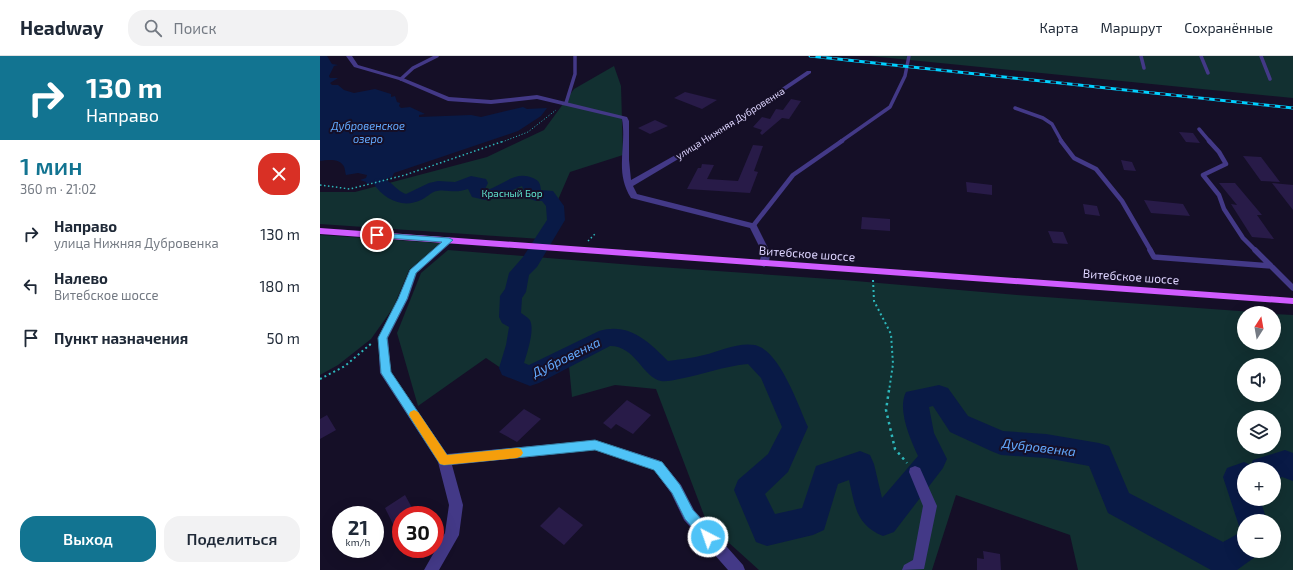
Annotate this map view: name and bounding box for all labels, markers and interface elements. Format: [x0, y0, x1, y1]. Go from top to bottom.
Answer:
search box [128, 10, 408, 46]
text: Headway [20, 16, 104, 39]
icon: search [142, 17, 164, 39]
text: Поиск [174, 19, 216, 37]
text: Карта [1040, 19, 1078, 36]
text: Маршрут [1100, 19, 1162, 36]
text: Сохранённые [1184, 19, 1273, 36]
text: 130 m [86, 70, 162, 104]
icon: right [20, 72, 72, 124]
street label: улица Нижняя Дубровенка [673, 84, 787, 162]
text: Направо [86, 104, 159, 126]
water label: Дубровенское озеро [330, 119, 405, 145]
text: 1 мин [20, 151, 82, 180]
button: close [258, 153, 300, 195]
text: 360 m · 21:02 [20, 181, 96, 197]
park label: Красный Бор [482, 187, 543, 199]
text: Направо [54, 217, 117, 235]
pin [360, 218, 394, 252]
icon: right [20, 223, 42, 245]
icon: arrive [366, 224, 388, 246]
text: 130 m [260, 225, 300, 243]
text: улица Нижняя Дубровенка [54, 235, 219, 251]
street label: Витебское шоссе [758, 243, 856, 263]
street label: Витебское шоссе [1082, 266, 1180, 286]
text: Налево [54, 269, 108, 287]
icon: left [20, 275, 42, 297]
text: 180 m [259, 277, 300, 295]
text: Витебское шоссе [54, 287, 159, 303]
north arrow [1237, 306, 1281, 350]
map controls [1237, 306, 1281, 558]
icon: arrive [20, 327, 42, 349]
text: Пункт назначения [54, 329, 188, 347]
text: 50 m [266, 329, 300, 347]
water label: Дубровенка [528, 334, 603, 381]
button: sound [1237, 358, 1281, 402]
button: layers [1237, 410, 1281, 454]
water label: Дубровенка [1000, 434, 1077, 459]
button: + [1237, 462, 1281, 506]
speed limit sign: 30 [392, 506, 444, 558]
button: − [1237, 514, 1281, 558]
text: 21 [348, 515, 368, 539]
button: Выход [20, 516, 156, 562]
button: Поделиться [164, 516, 300, 562]
position arrow [687, 516, 729, 558]
text: km/h [346, 536, 370, 548]

